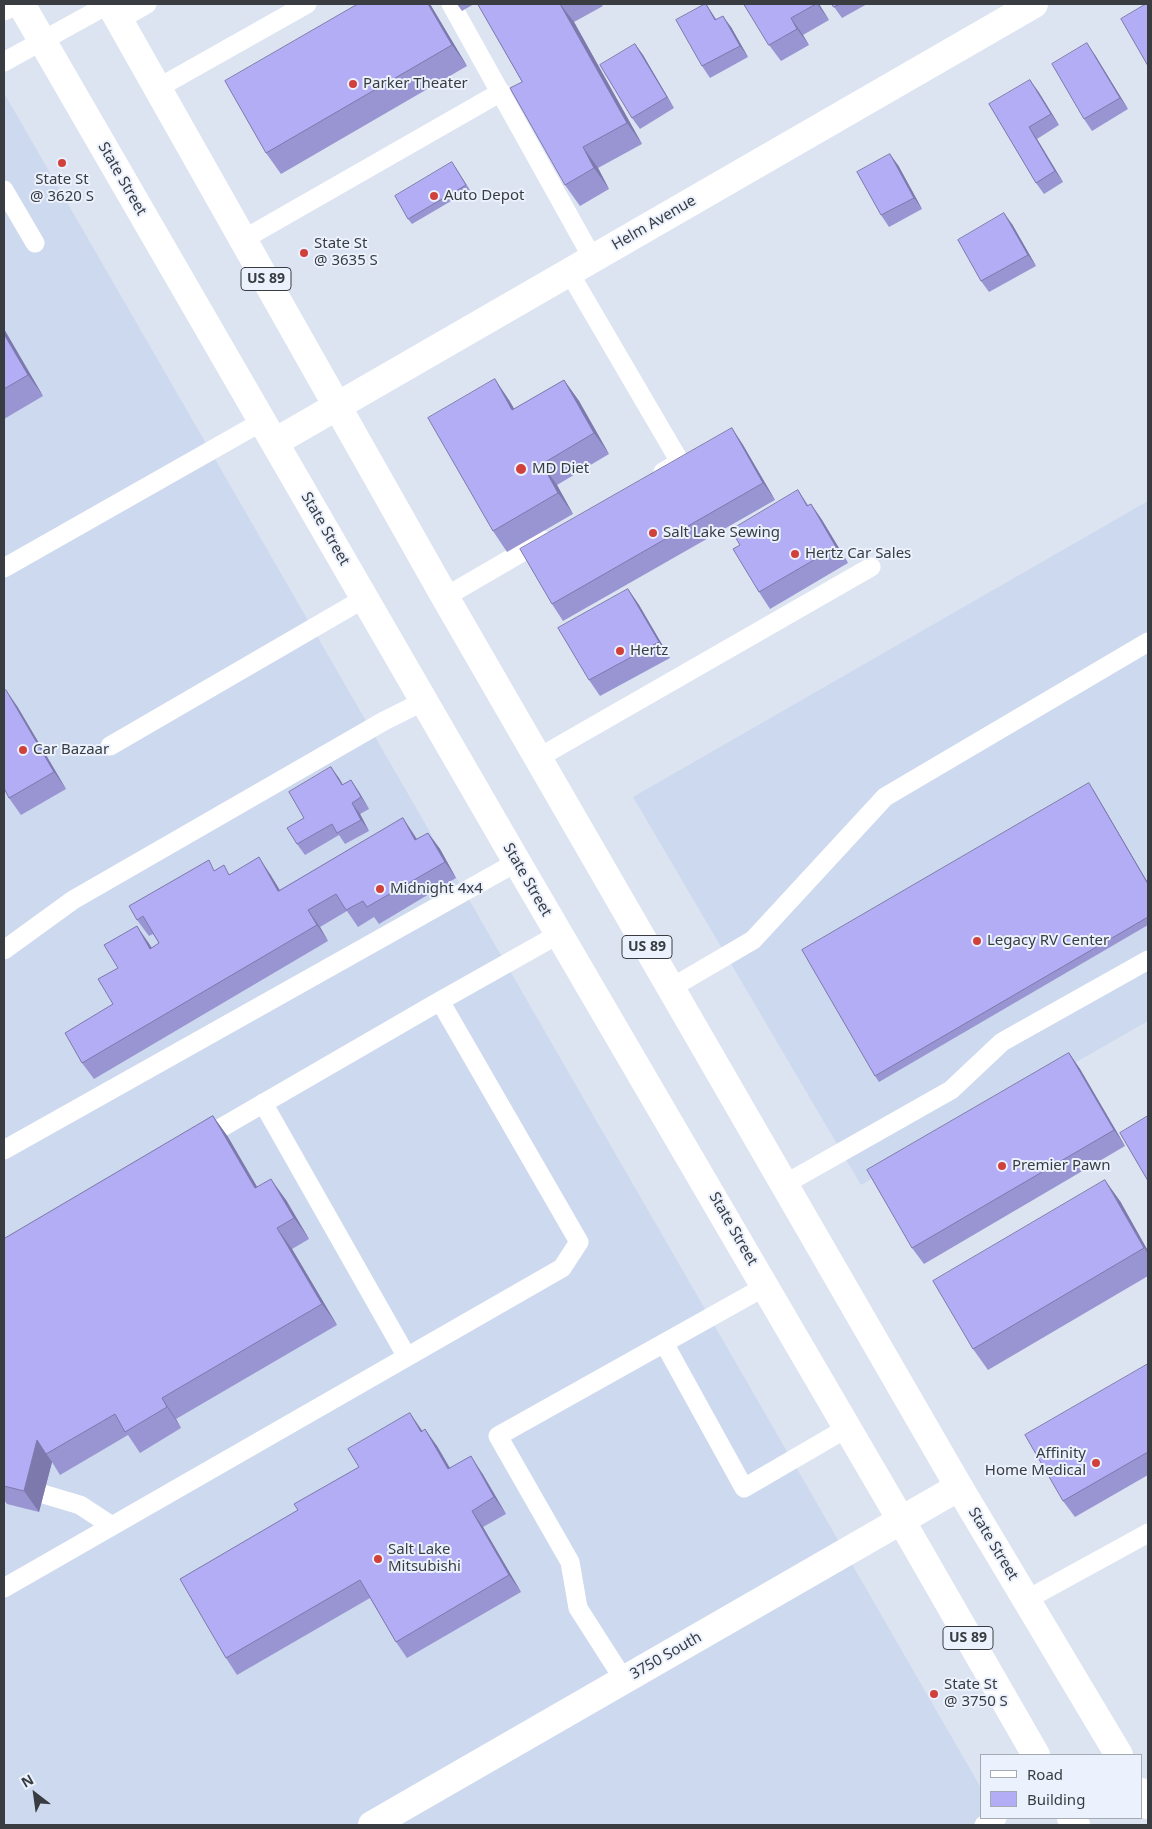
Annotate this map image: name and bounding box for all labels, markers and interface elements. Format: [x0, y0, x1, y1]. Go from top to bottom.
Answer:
place label: Parker Theater [363, 75, 468, 93]
marker: Parker Theater [347, 78, 359, 90]
street label: State Street [94, 139, 150, 219]
marker: State St @ 3620 S [56, 157, 68, 169]
place label: State St @ 3620 S [30, 171, 94, 206]
place label: Auto Depot [444, 187, 524, 205]
marker: Auto Depot [428, 190, 440, 202]
street label: Helm Avenue [609, 192, 699, 254]
place label: State St @ 3635 S [314, 235, 378, 270]
marker: State St @ 3635 S [298, 247, 310, 259]
road number: US 89 [241, 268, 291, 290]
place label: MD Diet [532, 460, 589, 478]
marker: MD Diet [514, 462, 528, 476]
street label: State Street [297, 489, 353, 569]
place label: Salt Lake Sewing [663, 524, 780, 542]
marker: Salt Lake Sewing [647, 527, 659, 539]
place label: Hertz Car Sales [805, 545, 911, 563]
marker: Hertz Car Sales [789, 548, 801, 560]
place label: Hertz [630, 642, 668, 660]
marker: Hertz [614, 645, 626, 657]
place label: Car Bazaar [33, 741, 109, 759]
marker: Car Bazaar [17, 744, 29, 756]
street label: State Street [499, 840, 555, 920]
place label: Midnight 4x4 [390, 880, 483, 898]
marker: Midnight 4x4 [374, 883, 386, 895]
place label: Legacy RV Center [987, 932, 1109, 950]
marker: Legacy RV Center [971, 935, 983, 947]
road number: US 89 [622, 936, 672, 959]
place label: Premier Pawn [1012, 1157, 1110, 1175]
marker: Premier Pawn [996, 1160, 1008, 1172]
street label: State Street [705, 1189, 761, 1269]
place label: Affinity Home Medical [985, 1445, 1086, 1480]
marker: Affinity Home Medical [1090, 1457, 1102, 1469]
street label: State Street [964, 1504, 1022, 1584]
place label: Salt Lake Mitsubishi [388, 1541, 461, 1576]
marker: Salt Lake Mitsubishi [372, 1553, 384, 1565]
road number: US 89 [943, 1626, 993, 1650]
street label: 3750 South [627, 1628, 705, 1684]
place label: State St @ 3750 S [944, 1676, 1008, 1711]
marker: State St @ 3750 S [928, 1688, 940, 1700]
legend [980, 1754, 1142, 1819]
text: Road [1027, 1764, 1063, 1784]
north arrow [10, 1769, 60, 1819]
text: N [18, 1770, 37, 1792]
text: Building [1027, 1789, 1085, 1809]

